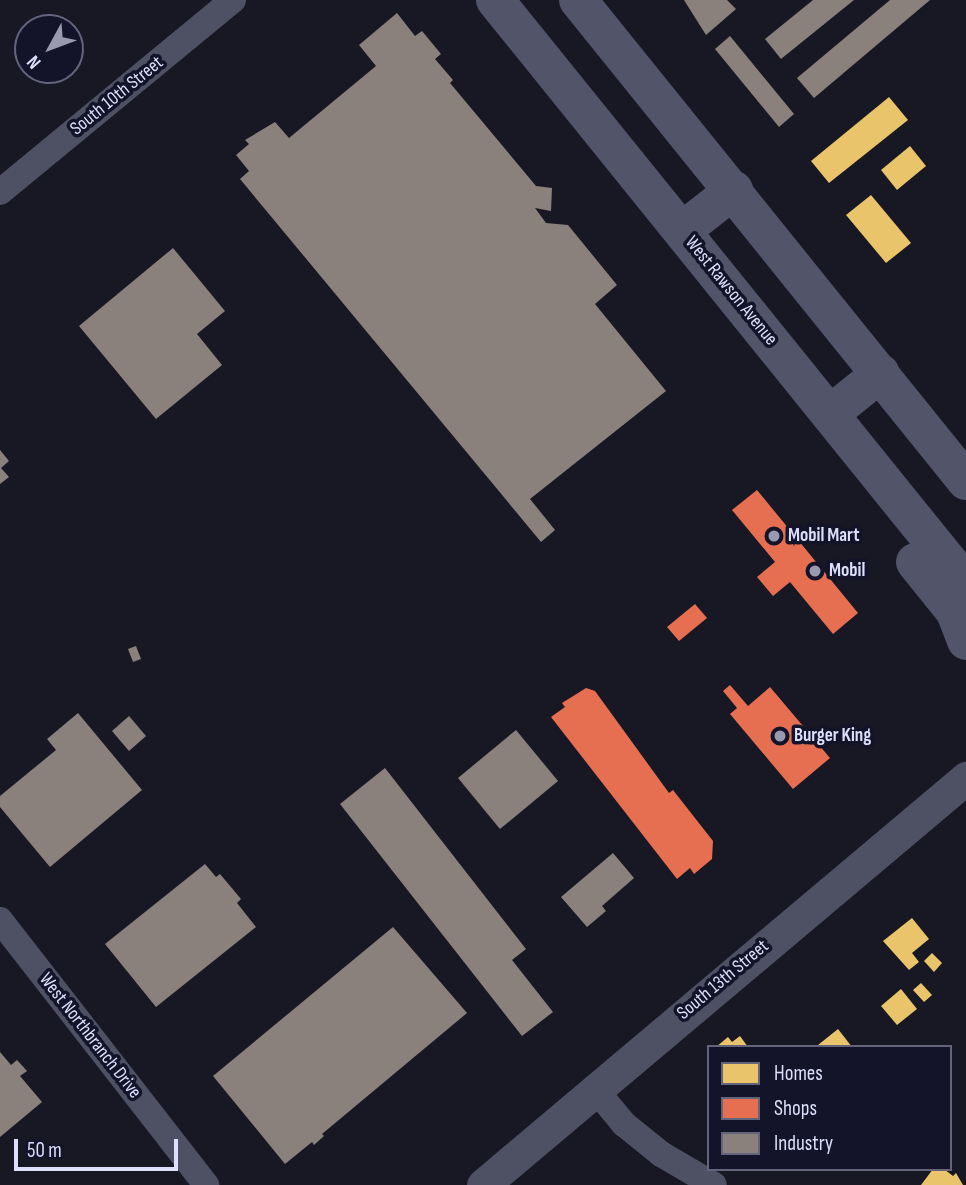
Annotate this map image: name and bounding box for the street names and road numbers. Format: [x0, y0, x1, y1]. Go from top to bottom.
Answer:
street label: South 10th Street [66, 52, 168, 140]
street label: West Rawson Avenue [680, 232, 782, 350]
street label: South 13th Street [673, 935, 773, 1025]
street label: West Northbranch Drive [34, 969, 146, 1103]

